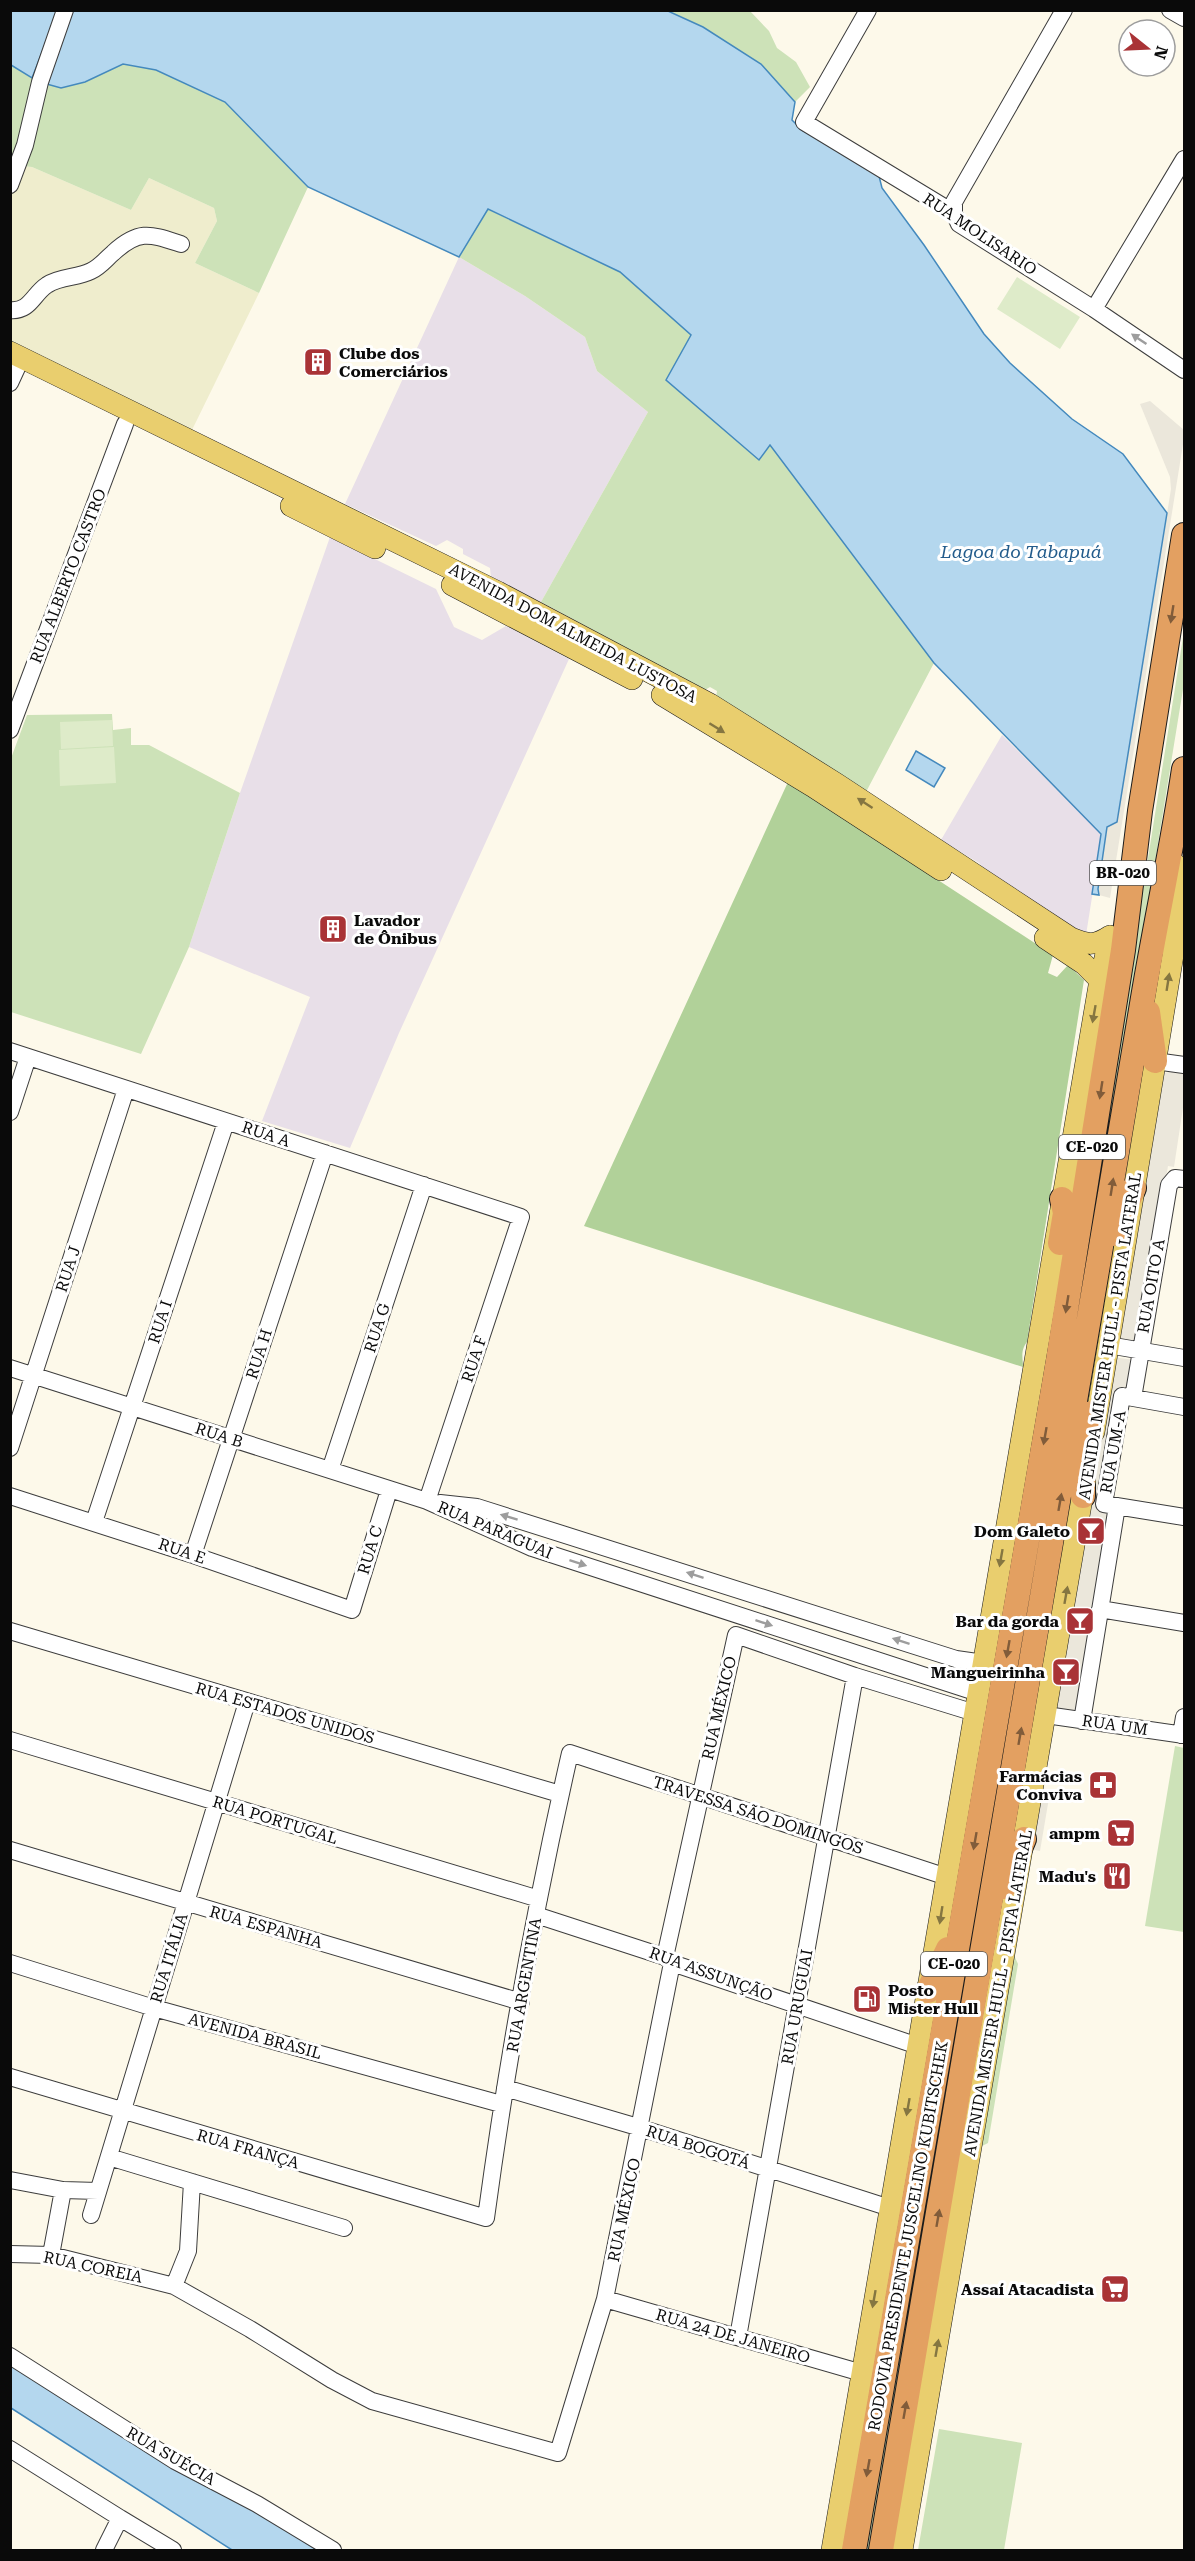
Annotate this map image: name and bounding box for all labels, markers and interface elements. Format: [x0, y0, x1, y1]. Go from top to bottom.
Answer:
north arrow [1117, 18, 1177, 78]
text: N [1150, 44, 1172, 61]
street label: RUA MOLISARIO [920, 189, 1040, 279]
one-way arrow [1131, 334, 1147, 345]
place label: Clube dos Comerciários [339, 344, 448, 381]
building icon: Clube dos Comerciários [302, 346, 334, 378]
street label: RUA ALBERTO CASTRO [26, 486, 110, 666]
water label: Lagoa do Tabapuá [939, 541, 1102, 562]
street label: AVENIDA DOM ALMEIDA LUSTOSA [446, 559, 701, 707]
one-way arrow [1167, 604, 1176, 623]
one-way arrow [709, 722, 725, 733]
one-way arrow [857, 797, 874, 808]
road number: BR-020 [1090, 861, 1156, 885]
place label: Lavador de Ônibus [354, 911, 437, 948]
building icon: Lavador de Ônibus [317, 913, 349, 945]
one-way arrow [1164, 973, 1173, 992]
one-way arrow [1089, 1004, 1098, 1023]
one-way arrow [1096, 1081, 1105, 1100]
street label: RUA A [240, 1117, 293, 1151]
road number: CE-020 [1059, 1135, 1125, 1159]
street label: AVENIDA MISTER HULL - PISTA LATERAL [1075, 1171, 1145, 1501]
one-way arrow [1108, 1178, 1117, 1197]
street label: RUA OITO A [1133, 1237, 1169, 1335]
street label: RUA J [52, 1244, 84, 1294]
one-way arrow [1062, 1294, 1071, 1313]
street label: RUA I [144, 1298, 176, 1346]
street label: RUA G [360, 1300, 394, 1355]
street label: RUA H [242, 1327, 276, 1381]
street label: RUA F [458, 1333, 490, 1385]
street label: RUA UM-A [1096, 1408, 1130, 1495]
street label: RUA B [193, 1418, 245, 1452]
one-way arrow [1040, 1427, 1049, 1446]
one-way arrow [1055, 1493, 1064, 1512]
street label: RUA PARAGUAI [435, 1497, 555, 1563]
one-way arrow [500, 1512, 518, 1521]
bar icon: Dom Galeto [1075, 1515, 1107, 1547]
place label: Dom Galeto [974, 1522, 1070, 1541]
street label: RUA C [354, 1523, 386, 1577]
street label: RUA E [156, 1534, 208, 1568]
one-way arrow [997, 1548, 1006, 1567]
one-way arrow [569, 1559, 587, 1568]
one-way arrow [686, 1570, 704, 1579]
one-way arrow [1062, 1586, 1071, 1605]
bar icon: Bar da gorda [1064, 1605, 1096, 1637]
place label: Bar da gorda [956, 1612, 1060, 1631]
one-way arrow [755, 1618, 773, 1628]
one-way arrow [892, 1636, 910, 1645]
one-way arrow [1003, 1639, 1012, 1658]
street label: RUA MÉXICO [698, 1654, 740, 1762]
bar icon: Mangueirinha [1050, 1656, 1082, 1688]
place label: Mangueirinha [931, 1663, 1046, 1682]
street label: RUA ESTADOS UNIDOS [193, 1678, 377, 1748]
street label: RUA UM [1081, 1711, 1149, 1739]
one-way arrow [1016, 1726, 1025, 1745]
place label: Farmácias Conviva [999, 1767, 1083, 1804]
pharmacy icon: Farmácias Conviva [1087, 1769, 1119, 1801]
street label: TRAVESSA SÃO DOMINGOS [650, 1772, 866, 1858]
street label: RUA PORTUGAL [210, 1792, 340, 1848]
supermarket icon: ampm [1105, 1817, 1137, 1849]
place label: ampm [1049, 1824, 1101, 1843]
street label: AVENIDA MISTER HULL - PISTA LATERAL [960, 1828, 1036, 2158]
one-way arrow [970, 1832, 979, 1851]
restaurant icon: Madu's [1101, 1860, 1133, 1892]
place label: Madu's [1039, 1867, 1096, 1886]
street label: RUA ESPANHA [207, 1902, 325, 1952]
one-way arrow [936, 1906, 945, 1925]
street label: RUA ITÁLIA [146, 1910, 192, 2005]
street label: RUA ARGENTINA [503, 1915, 545, 2054]
street label: RUA ASSUNÇÃO [647, 1943, 775, 2005]
street label: RUA URUGUAI [778, 1948, 816, 2066]
road number: CE-020 [921, 1952, 987, 1976]
place label: Posto Mister Hull [888, 1981, 979, 2018]
fuel station icon: Posto Mister Hull [851, 1983, 883, 2015]
street label: AVENIDA BRASIL [186, 2009, 324, 2063]
street label: RODOVIA PRESIDENTE JUSCELINO KUBITSCHEK [864, 2039, 952, 2433]
one-way arrow [903, 2098, 912, 2117]
street label: RUA BOGOTÁ [644, 2121, 753, 2173]
street label: RUA FRANÇA [195, 2125, 302, 2173]
street label: RUA MÉXICO [604, 2156, 644, 2264]
one-way arrow [933, 2208, 942, 2227]
street label: RUA COREIA [42, 2247, 145, 2287]
supermarket icon: Assaí Atacadista [1099, 2273, 1131, 2305]
place label: Assaí Atacadista [961, 2280, 1095, 2299]
one-way arrow [869, 2290, 878, 2309]
street label: RUA 24 DE JANEIRO [654, 2305, 812, 2367]
one-way arrow [932, 2338, 941, 2357]
one-way arrow [900, 2400, 909, 2419]
street label: RUA SUÉCIA [123, 2423, 220, 2490]
one-way arrow [863, 2459, 872, 2478]

